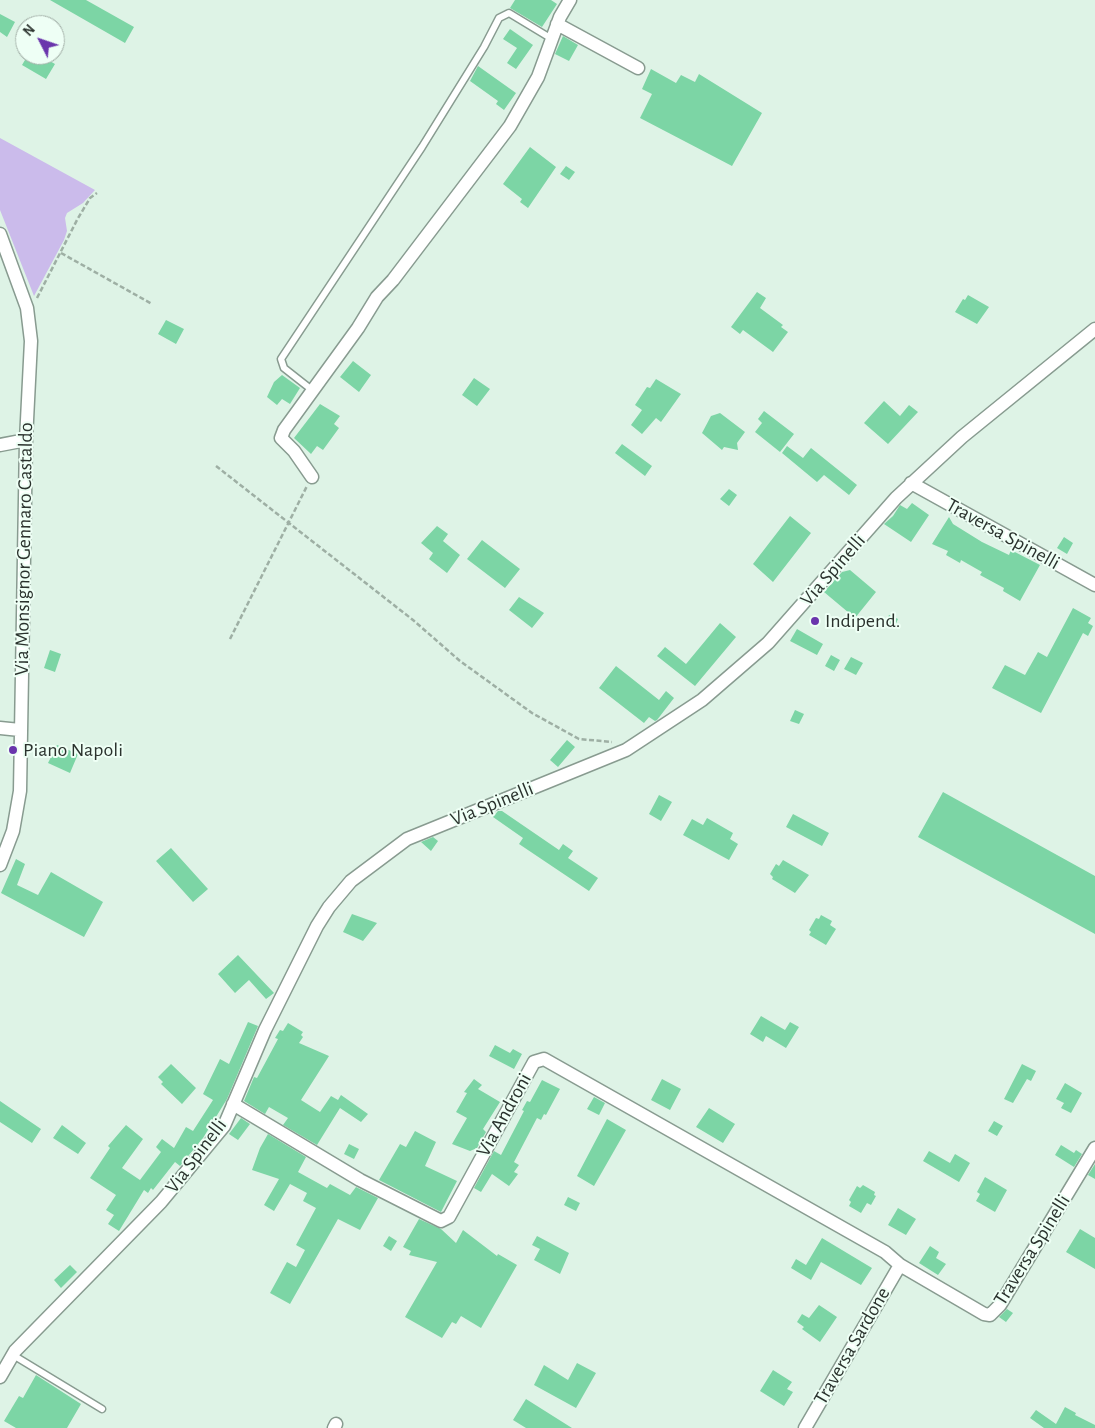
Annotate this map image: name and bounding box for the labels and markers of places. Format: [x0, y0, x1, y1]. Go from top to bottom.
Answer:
place label: Indipend. [825, 609, 900, 633]
marker: Indipend. [809, 615, 821, 627]
place label: Piano Napoli [23, 738, 123, 762]
marker: Piano Napoli [7, 744, 19, 756]

